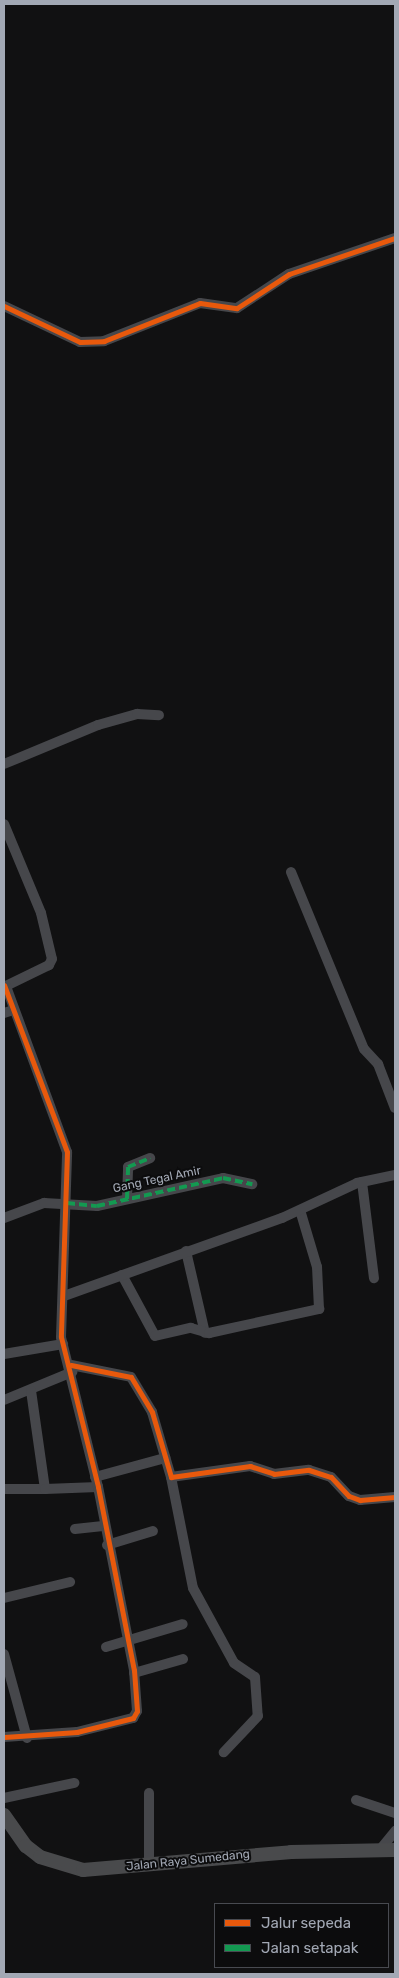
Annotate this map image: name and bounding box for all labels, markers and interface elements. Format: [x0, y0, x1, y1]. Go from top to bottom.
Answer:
street label: Gang Tegal Amir [111, 1164, 203, 1196]
street label: Jalan Raya Sumedang [125, 1847, 251, 1875]
legend [214, 1903, 389, 1968]
text: Jalur sepeda [261, 1914, 351, 1932]
text: Jalan setapak [261, 1939, 359, 1957]

